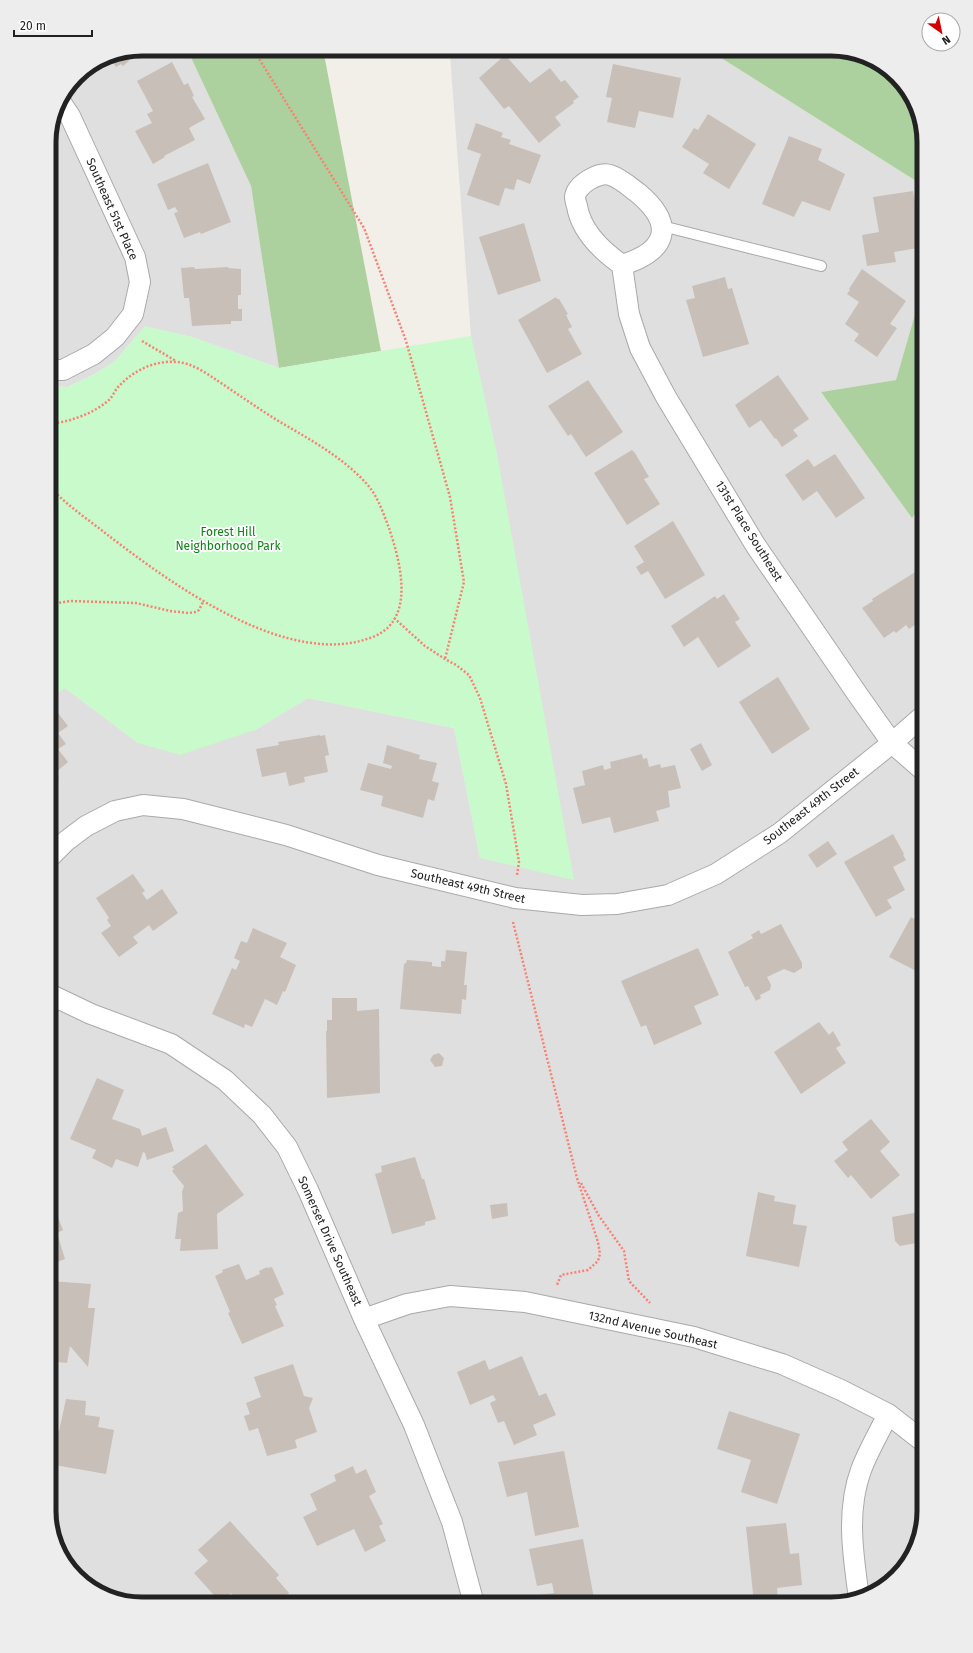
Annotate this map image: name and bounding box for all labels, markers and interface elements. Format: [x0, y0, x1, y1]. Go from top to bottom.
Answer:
scale bar [14, 12, 92, 38]
north arrow [921, 12, 961, 52]
text: 20 m [20, 19, 46, 33]
text: N [940, 33, 953, 47]
street label: Southeast 51st Place [83, 156, 141, 262]
street label: 131st Place Southeast [712, 478, 786, 584]
park label: Forest Hill Neighborhood Park [175, 525, 281, 553]
street label: Southeast 49th Street [760, 764, 862, 848]
street label: Southeast 49th Street [409, 866, 527, 906]
street label: Somerset Drive Southeast [295, 1174, 365, 1309]
street label: 132nd Avenue Southeast [587, 1308, 720, 1352]

